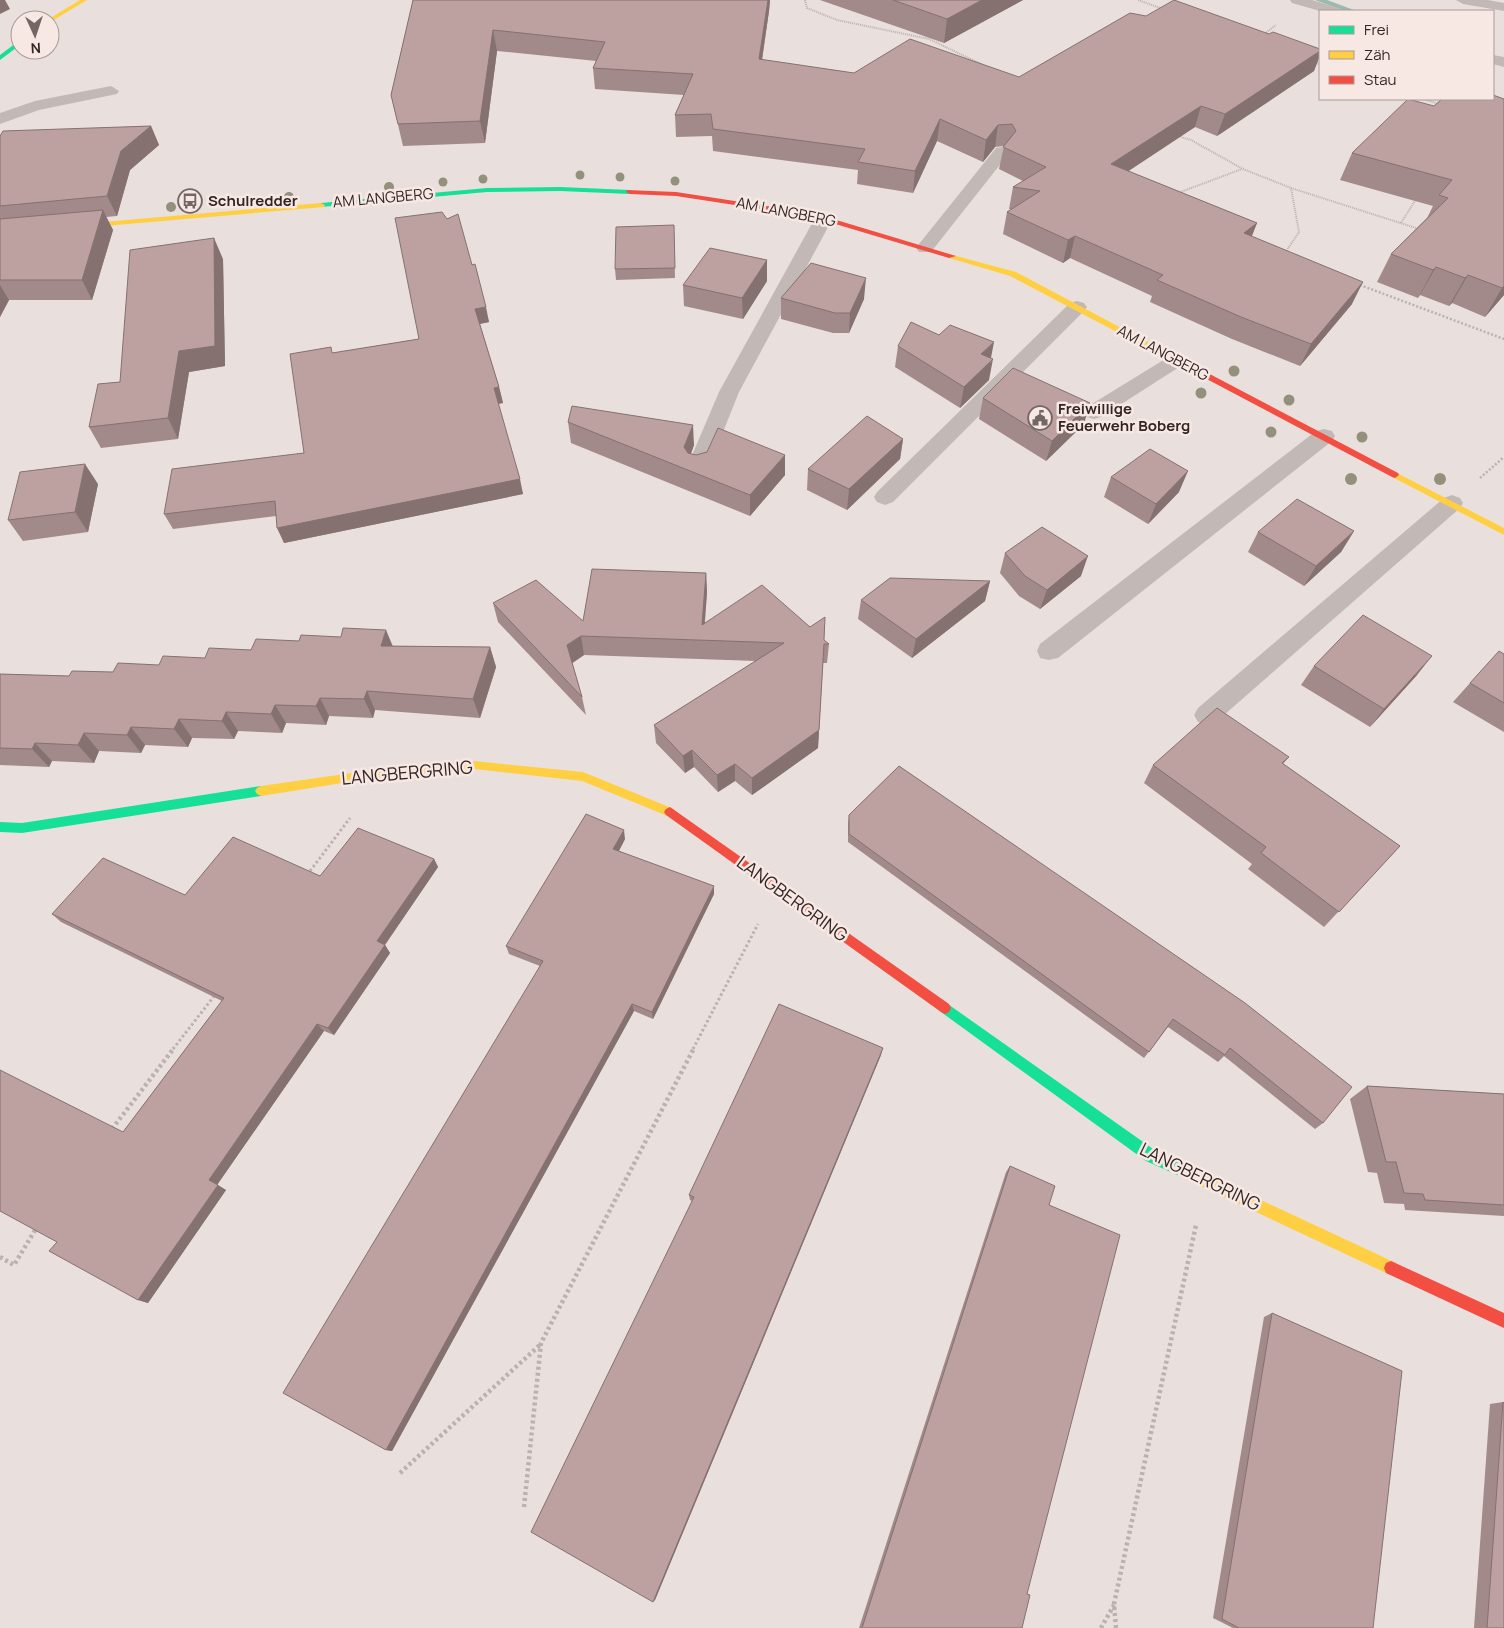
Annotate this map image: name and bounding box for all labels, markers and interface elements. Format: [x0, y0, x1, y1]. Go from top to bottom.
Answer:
north arrow [10, 10, 60, 60]
legend [1319, 10, 1494, 100]
text: Frei [1364, 19, 1389, 40]
text: N [30, 39, 41, 58]
text: Zäh [1364, 44, 1391, 65]
text: Stau [1364, 69, 1397, 90]
street label: AM LANGBERG [332, 183, 435, 212]
bus stop icon: Schulredder [177, 188, 203, 214]
place label: Schulredder [208, 190, 298, 211]
street label: AM LANGBERG [735, 192, 838, 232]
street label: AM LANGBERG [1114, 320, 1213, 386]
place label: Freiwillige Feuerwehr Boberg [1058, 398, 1190, 436]
public building icon: Freiwillige Feuerwehr Boberg [1027, 405, 1053, 431]
street label: LANGBERGRING [340, 754, 474, 790]
street label: LANGBERGRING [732, 850, 853, 947]
street label: LANGBERGRING [1136, 1136, 1265, 1216]

